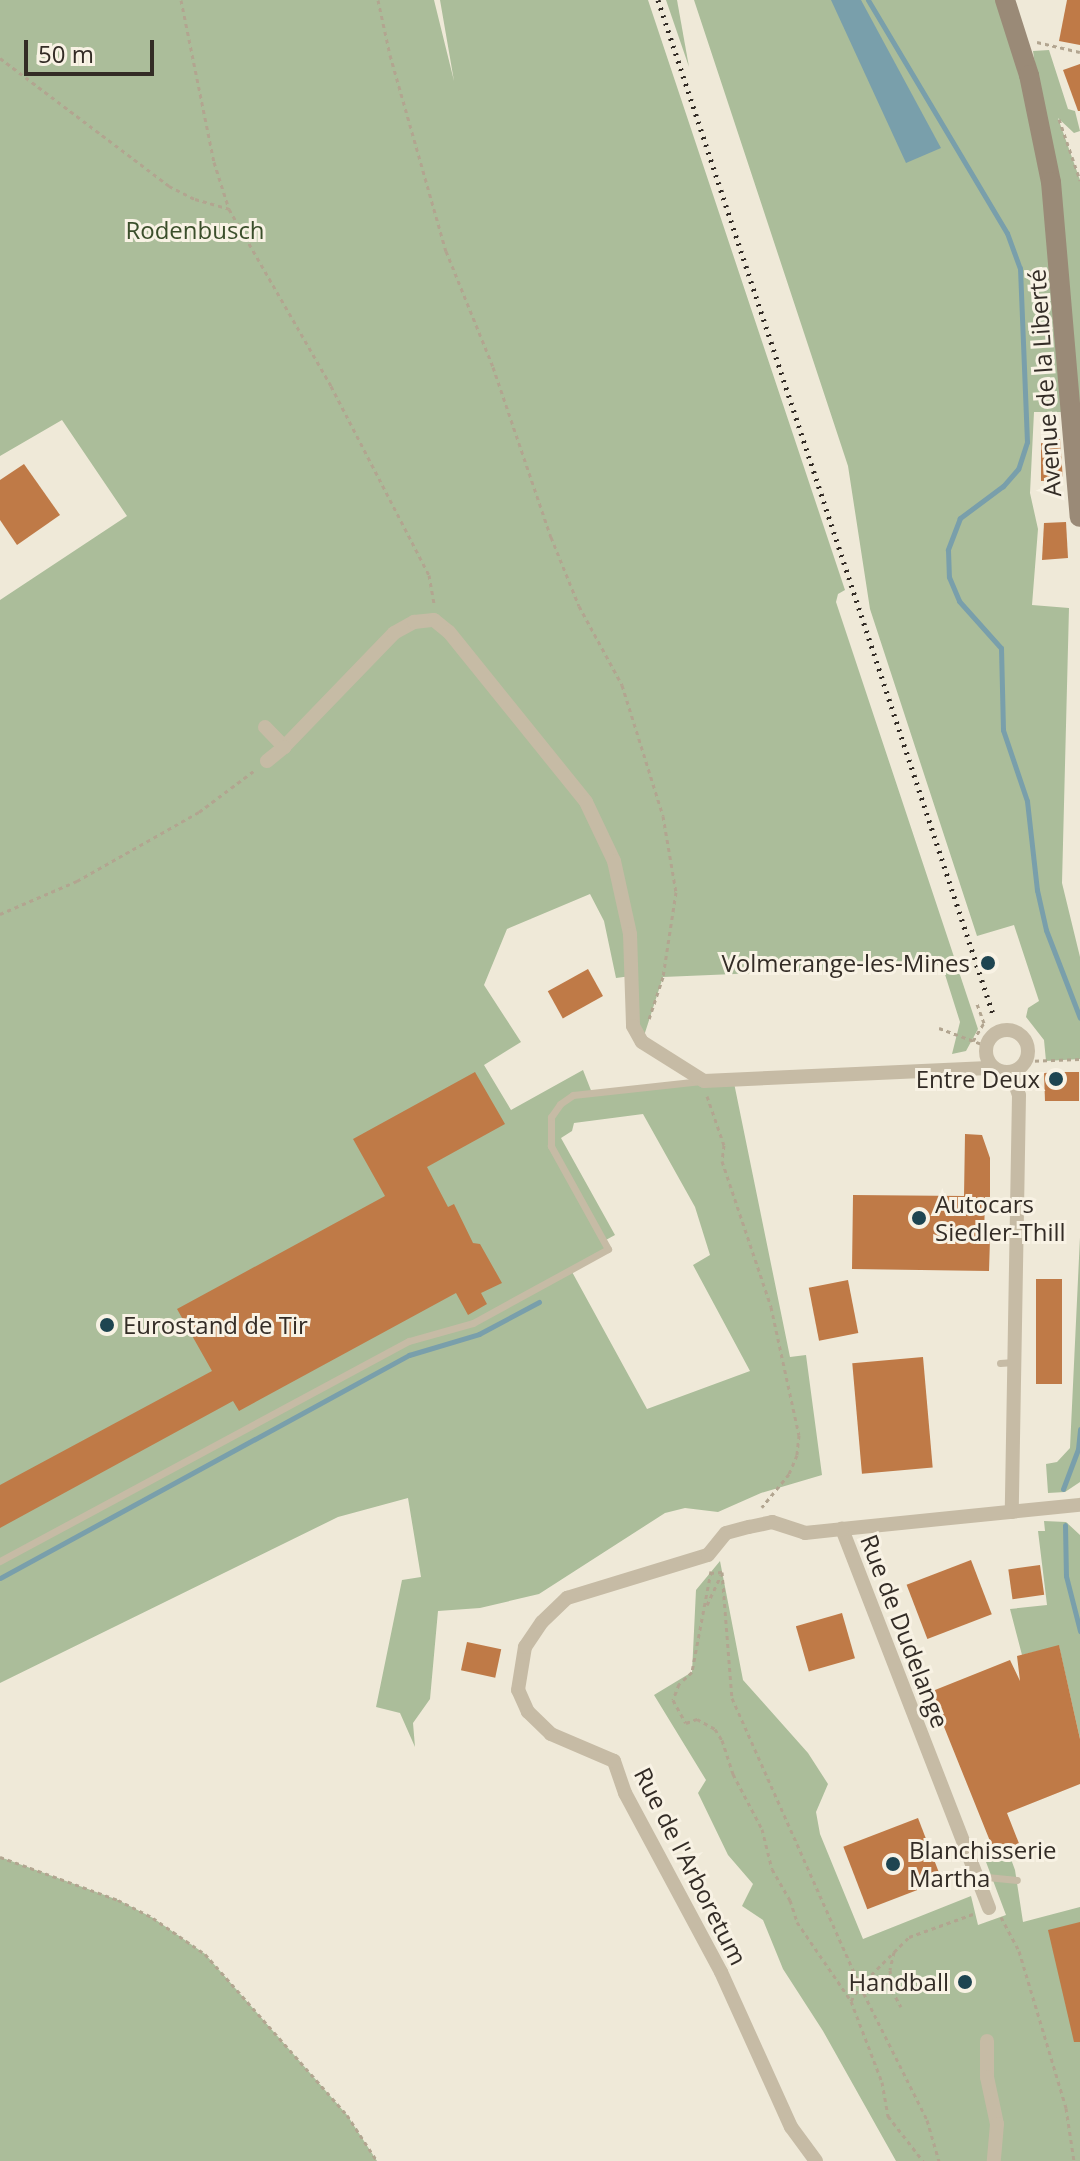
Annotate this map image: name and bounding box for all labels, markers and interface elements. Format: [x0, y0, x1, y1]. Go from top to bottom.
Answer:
scale bar [28, 24, 158, 74]
text: 50 m [38, 37, 94, 70]
park label: Rodenbusch [125, 216, 265, 244]
street label: Avenue de la Liberté [1022, 268, 1066, 498]
place label: Volmerange-les-Mines [721, 949, 970, 977]
marker: Volmerange-les-Mines [977, 952, 999, 974]
place label: Entre Deux [916, 1065, 1040, 1093]
marker: Entre Deux [1047, 1070, 1065, 1088]
place label: Autocars Siedler-Thill [935, 1190, 1066, 1246]
marker: Autocars Siedler-Thill [910, 1209, 928, 1227]
place label: Eurostand de Tir [123, 1311, 308, 1339]
marker: Eurostand de Tir [98, 1316, 116, 1334]
street label: Rue de Dudelange [855, 1530, 955, 1732]
street label: Rue de l'Arboretum [629, 1762, 753, 1970]
place label: Blanchisserie Martha [909, 1836, 1057, 1892]
marker: Blanchisserie Martha [884, 1855, 902, 1873]
place label: Handball [848, 1968, 949, 1996]
marker: Handball [956, 1973, 974, 1991]

